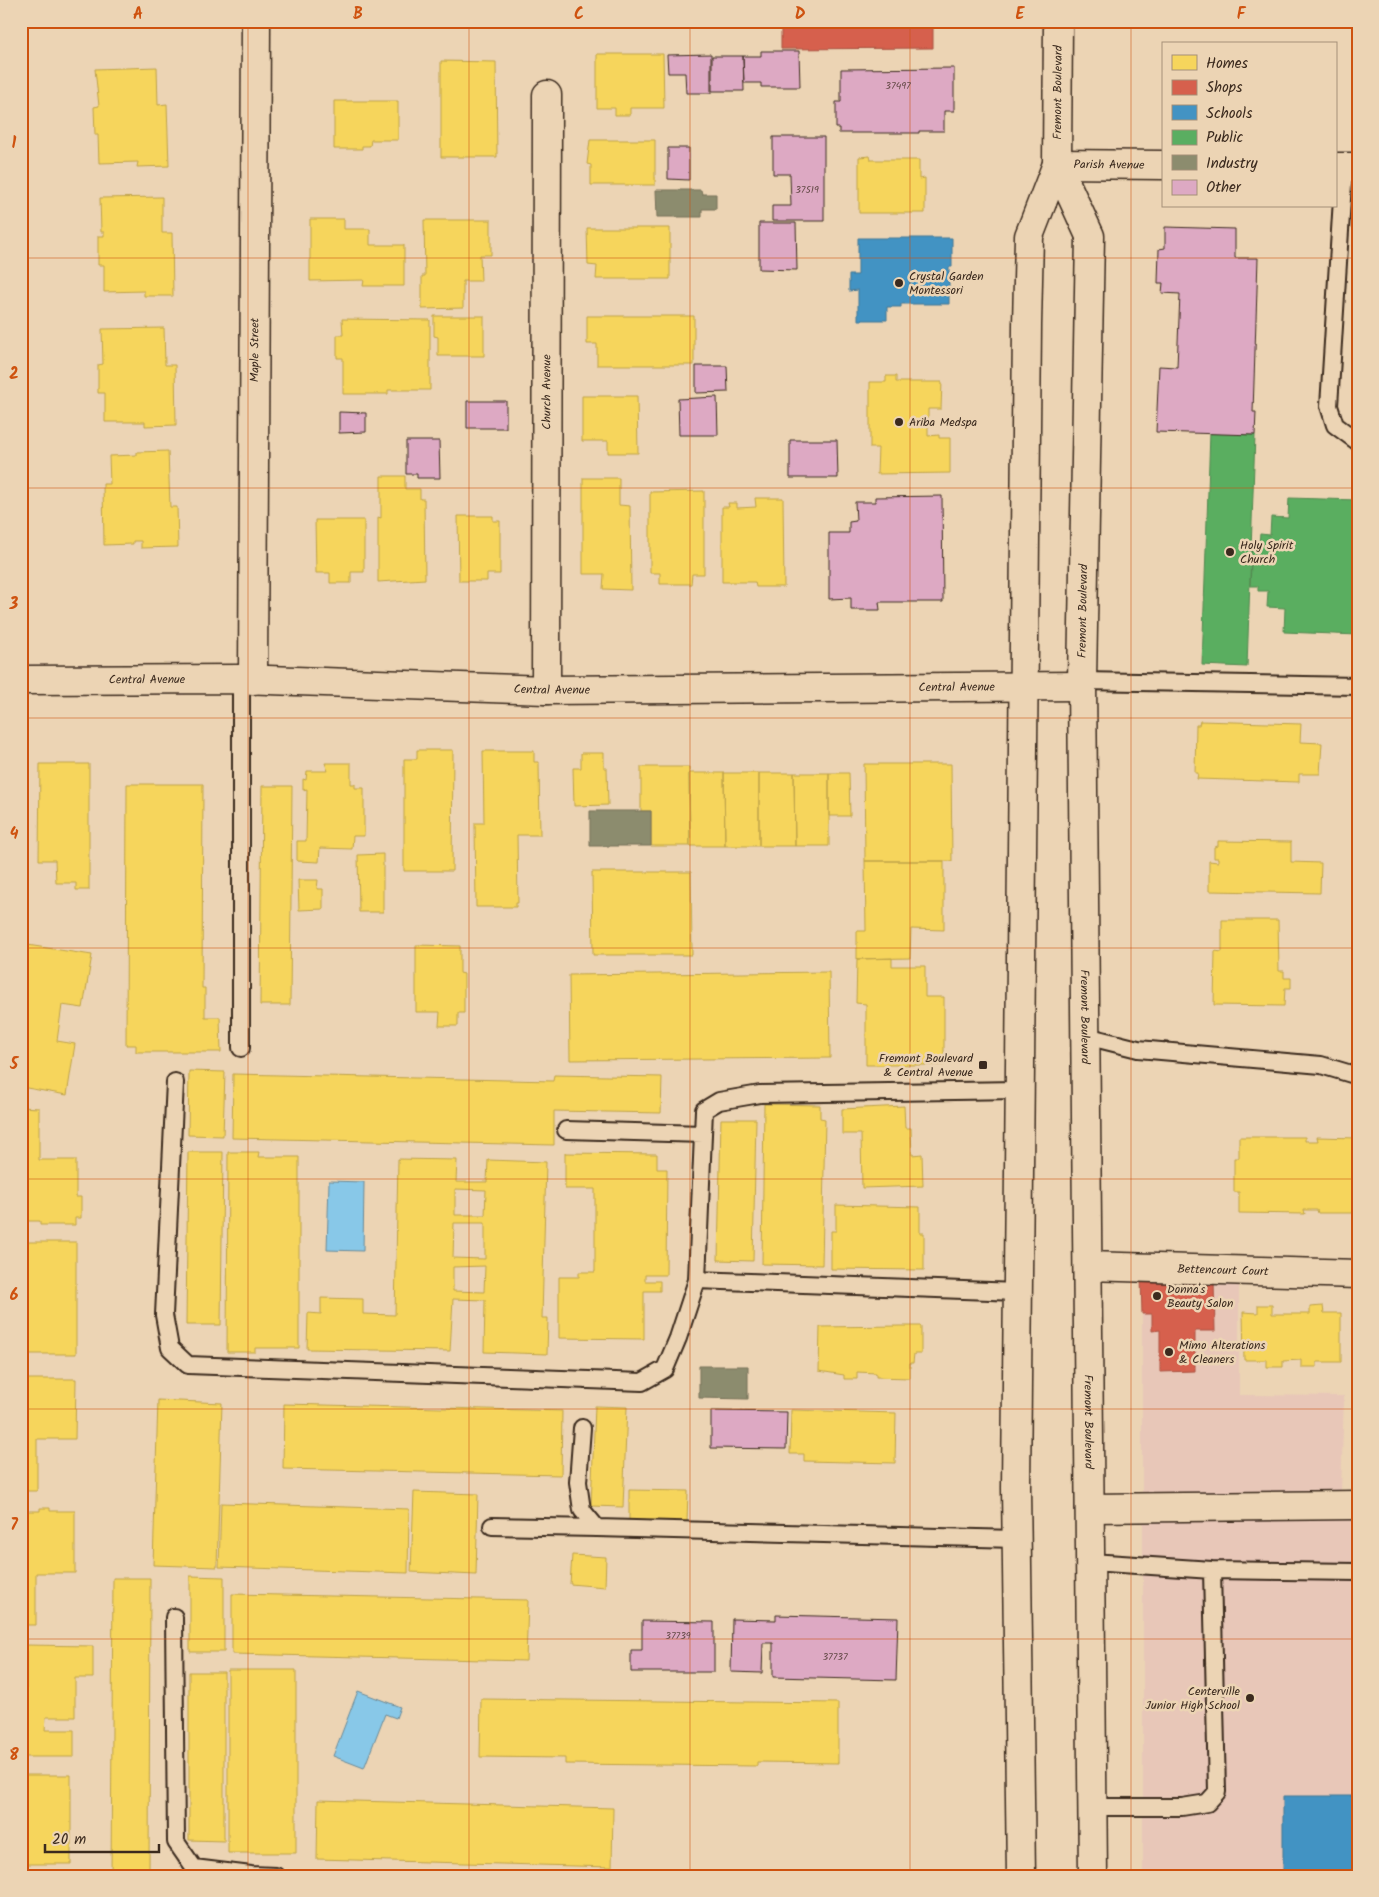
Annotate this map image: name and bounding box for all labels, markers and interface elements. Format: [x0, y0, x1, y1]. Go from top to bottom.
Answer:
text: A [133, 2, 143, 27]
text: B [353, 2, 363, 27]
text: C [574, 2, 584, 27]
text: D [795, 2, 806, 27]
text: E [1016, 2, 1026, 27]
text: F [1237, 2, 1247, 27]
legend [1162, 42, 1336, 208]
street label: Fremont Boulevard [1048, 44, 1067, 140]
text: Homes [1206, 52, 1249, 76]
text: Shops [1206, 76, 1243, 100]
house number: 37497 [885, 78, 911, 94]
text: Schools [1206, 102, 1253, 126]
text: Public [1206, 126, 1243, 150]
text: 1 [12, 131, 17, 156]
text: Industry [1206, 152, 1259, 176]
street label: Parish Avenue [1074, 155, 1145, 174]
text: Other [1206, 176, 1242, 200]
house number: 37519 [795, 182, 819, 198]
place label: Crystal Garden Montessori [909, 267, 984, 300]
marker: Crystal Garden Montessori [893, 277, 905, 289]
street label: Maple Street [245, 317, 264, 382]
street label: Church Avenue [537, 354, 556, 430]
text: 2 [9, 362, 19, 387]
place label: Ariba Medspa [909, 413, 978, 432]
marker: Ariba Medspa [893, 416, 905, 428]
place label: Holy Spirit Church [1240, 536, 1294, 569]
marker: Holy Spirit Church [1224, 546, 1236, 558]
street label: Fremont Boulevard [1073, 563, 1093, 658]
text: 3 [9, 592, 19, 617]
street label: Central Avenue [109, 670, 186, 689]
street label: Central Avenue [918, 677, 996, 697]
street label: Central Avenue [513, 679, 591, 700]
text: 4 [10, 822, 19, 847]
street label: Fremont Boulevard [1075, 969, 1095, 1065]
place label: Fremont Boulevard & Central Avenue [879, 1049, 974, 1082]
text: 5 [9, 1052, 20, 1077]
marker: Fremont Boulevard & Central Avenue [977, 1059, 989, 1071]
street label: Bettencourt Court [1177, 1259, 1269, 1281]
place label: Donna's Beauty Salon [1167, 1280, 1233, 1313]
text: 6 [10, 1283, 19, 1308]
marker: Donna's Beauty Salon [1151, 1290, 1163, 1302]
place label: Mimo Alterations & Cleaners [1179, 1336, 1265, 1369]
marker: Mimo Alterations & Cleaners [1163, 1346, 1175, 1358]
street label: Fremont Boulevard [1079, 1374, 1099, 1470]
text: 7 [10, 1513, 18, 1538]
house number: 37739 [665, 1628, 691, 1644]
house number: 37737 [822, 1649, 848, 1665]
place label: Centerville Junior High School [1145, 1682, 1241, 1715]
marker: Centerville Junior High School [1244, 1692, 1256, 1704]
text: 8 [9, 1743, 19, 1768]
scale bar [45, 1822, 159, 1854]
text: 20 m [52, 1828, 86, 1852]

